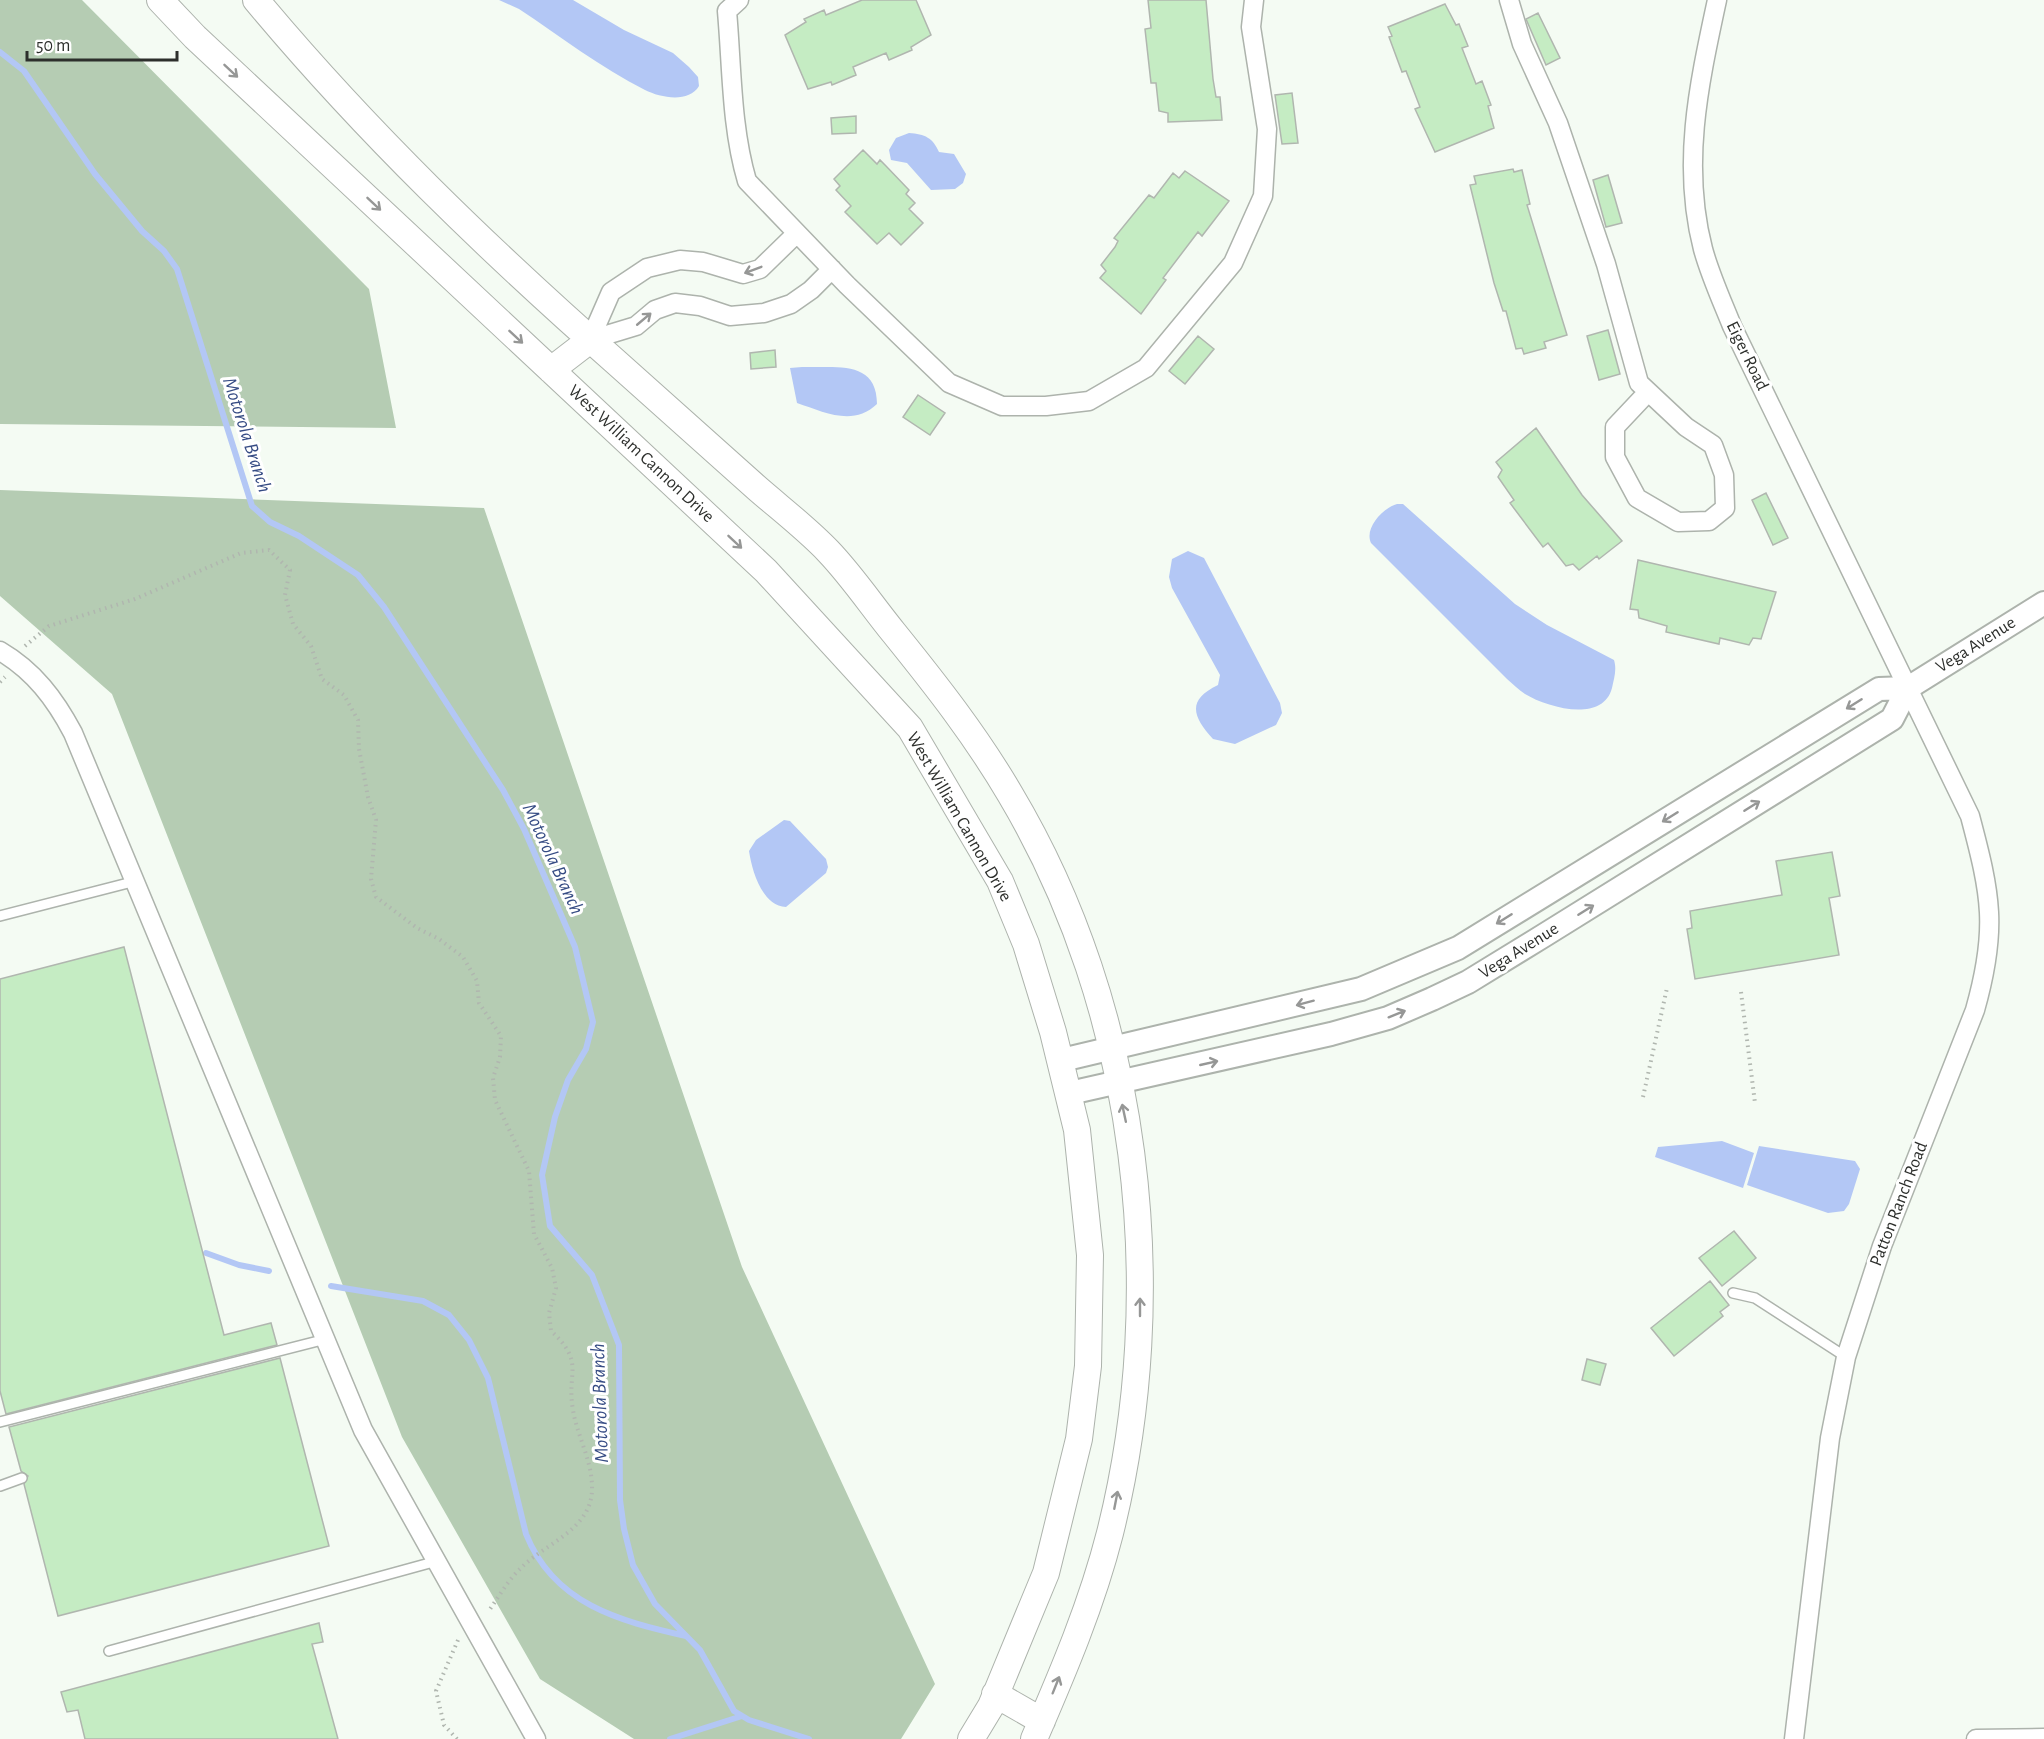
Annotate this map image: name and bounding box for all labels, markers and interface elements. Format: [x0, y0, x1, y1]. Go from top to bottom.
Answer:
scale bar [27, 24, 177, 62]
text: 50 m [36, 37, 70, 55]
one-way arrow [224, 64, 239, 78]
one-way arrow [366, 197, 381, 211]
one-way arrow [744, 265, 763, 276]
one-way arrow [636, 312, 651, 326]
street label: Eiger Road [1723, 318, 1771, 394]
one-way arrow [509, 330, 524, 345]
water label: Motorola Branch [219, 375, 275, 495]
street label: West William Cannon Drive [565, 382, 717, 526]
one-way arrow [728, 535, 743, 550]
street label: Vega Avenue [1933, 614, 2019, 676]
one-way arrow [1846, 699, 1863, 711]
street label: West William Cannon Drive [903, 729, 1015, 905]
one-way arrow [1743, 800, 1760, 812]
water label: Motorola Branch [519, 801, 587, 917]
one-way arrow [1662, 812, 1679, 824]
one-way arrow [1577, 903, 1594, 915]
one-way arrow [1496, 914, 1513, 926]
street label: Vega Avenue [1476, 920, 1562, 982]
one-way arrow [1295, 998, 1314, 1010]
one-way arrow [1388, 1008, 1406, 1019]
one-way arrow [1199, 1056, 1218, 1068]
one-way arrow [1118, 1103, 1129, 1123]
street label: Patton Ranch Road [1867, 1139, 1931, 1269]
one-way arrow [1134, 1297, 1146, 1317]
water label: Motorola Branch [588, 1343, 612, 1463]
one-way arrow [1111, 1491, 1122, 1510]
one-way arrow [1052, 1676, 1063, 1695]

